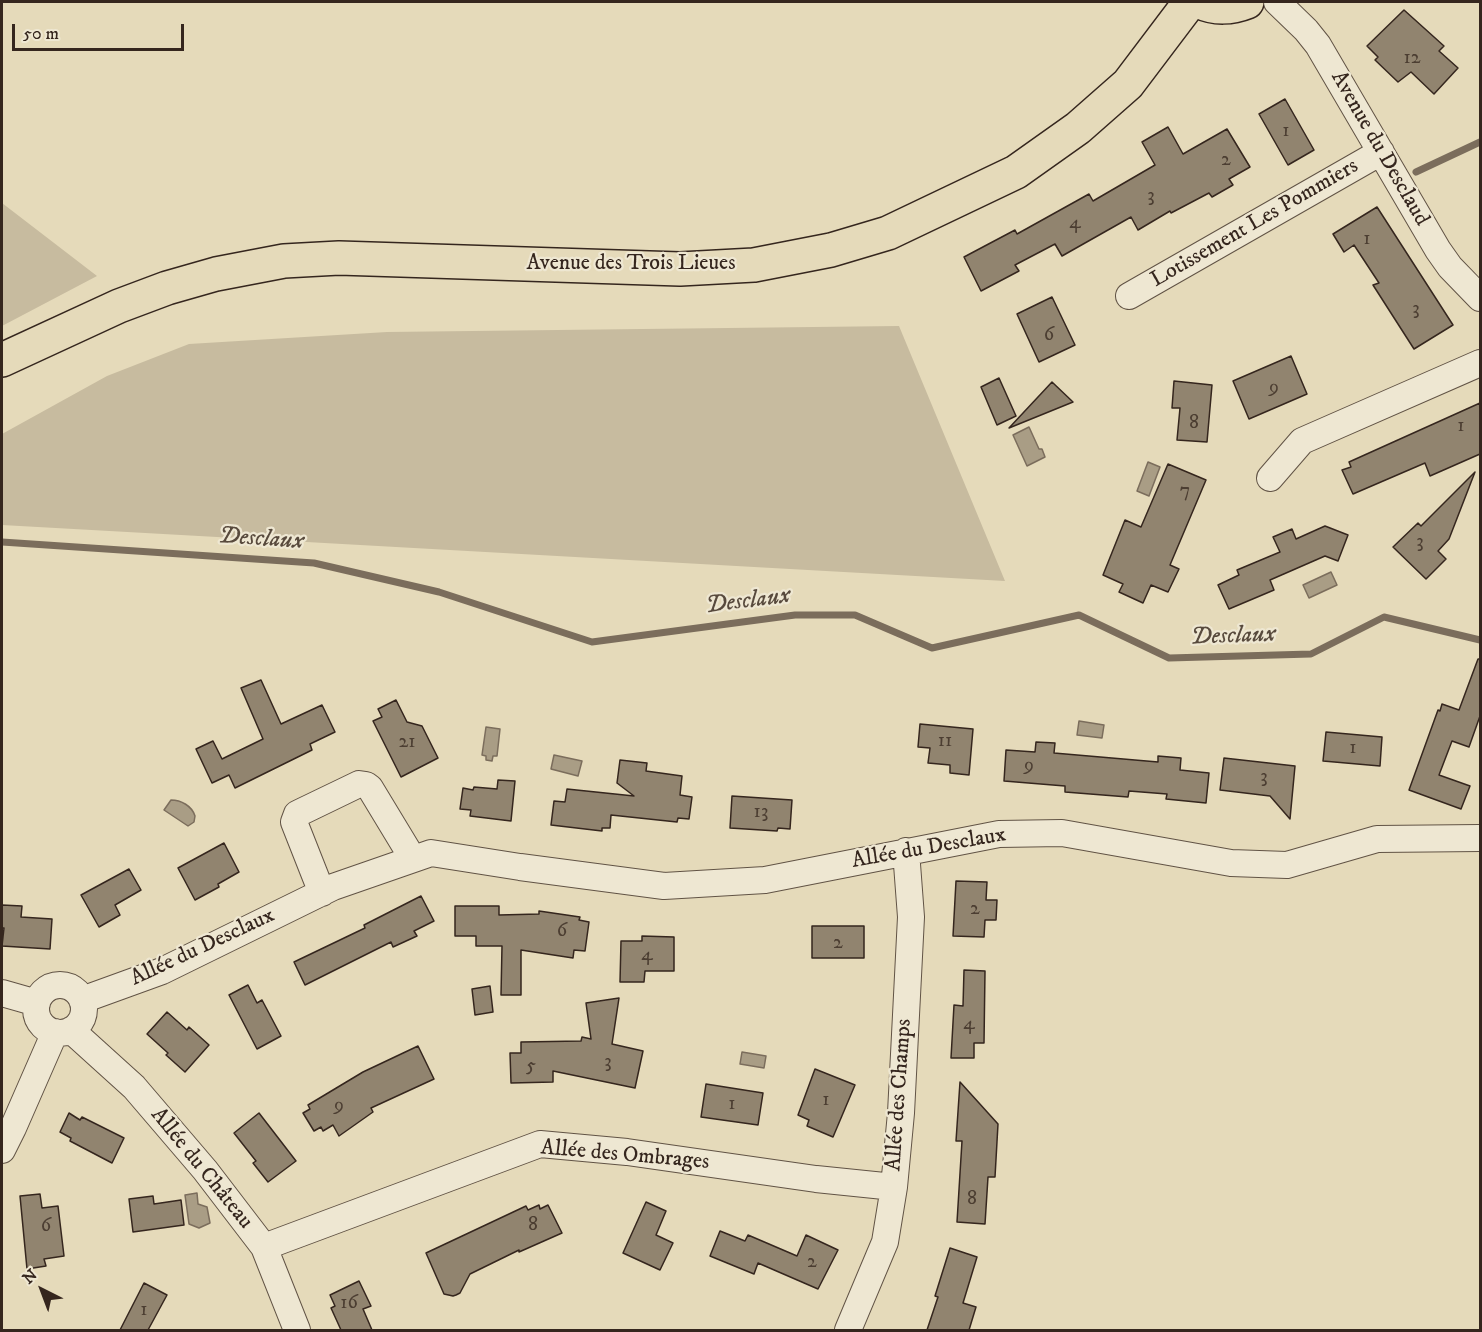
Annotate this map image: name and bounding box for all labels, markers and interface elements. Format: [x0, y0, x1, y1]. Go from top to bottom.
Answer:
scale bar [15, 12, 188, 50]
text: 50 m [23, 23, 59, 45]
house number: 12 [1403, 47, 1421, 71]
street label: Avenue du Desclaud [1324, 67, 1434, 231]
house number: 1 [1282, 120, 1290, 144]
house number: 2 [1221, 149, 1231, 173]
street label: Lotissement Les Pommiers [1147, 154, 1363, 294]
house number: 3 [1147, 185, 1155, 209]
house number: 4 [1069, 212, 1081, 236]
house number: 1 [1363, 228, 1371, 252]
street label: Avenue des Trois Lieues [526, 251, 736, 277]
house number: 3 [1412, 298, 1420, 322]
house number: 6 [1044, 324, 1054, 348]
house number: 9 [1269, 377, 1279, 401]
house number: 8 [1189, 412, 1199, 436]
house number: 1 [1457, 415, 1465, 439]
house number: 7 [1180, 480, 1190, 504]
water label: Desclaux [218, 523, 304, 557]
house number: 3 [1416, 531, 1424, 555]
water label: Desclaux [704, 583, 792, 621]
water label: Desclaux [1190, 621, 1276, 653]
house number: 11 [938, 730, 952, 754]
house number: 21 [398, 731, 416, 755]
house number: 1 [1349, 737, 1357, 761]
house number: 9 [1024, 755, 1034, 779]
house number: 3 [1260, 766, 1268, 790]
house number: 13 [754, 801, 768, 825]
street label: Allée du Desclaux [850, 822, 1008, 876]
house number: 2 [970, 898, 980, 922]
street label: Allée du Desclaux [127, 903, 279, 993]
house number: 6 [557, 920, 567, 944]
house number: 2 [833, 932, 843, 956]
house number: 4 [641, 944, 653, 968]
house number: 4 [963, 1013, 975, 1037]
street label: Allée des Champs [882, 1018, 918, 1172]
house number: 3 [604, 1051, 612, 1075]
house number: 5 [526, 1055, 536, 1079]
house number: 1 [822, 1089, 830, 1113]
house number: 1 [728, 1093, 736, 1117]
house number: 9 [334, 1095, 344, 1119]
street label: Allée du Château [144, 1103, 258, 1235]
street label: Allée des Ombrages [540, 1135, 710, 1177]
house number: 8 [967, 1188, 977, 1212]
house number: 8 [528, 1214, 538, 1238]
house number: 6 [41, 1215, 51, 1239]
house number: 2 [807, 1251, 817, 1275]
north arrow [12, 1260, 72, 1320]
text: N [18, 1265, 42, 1288]
house number: 16 [340, 1292, 358, 1316]
house number: 1 [140, 1299, 148, 1323]

